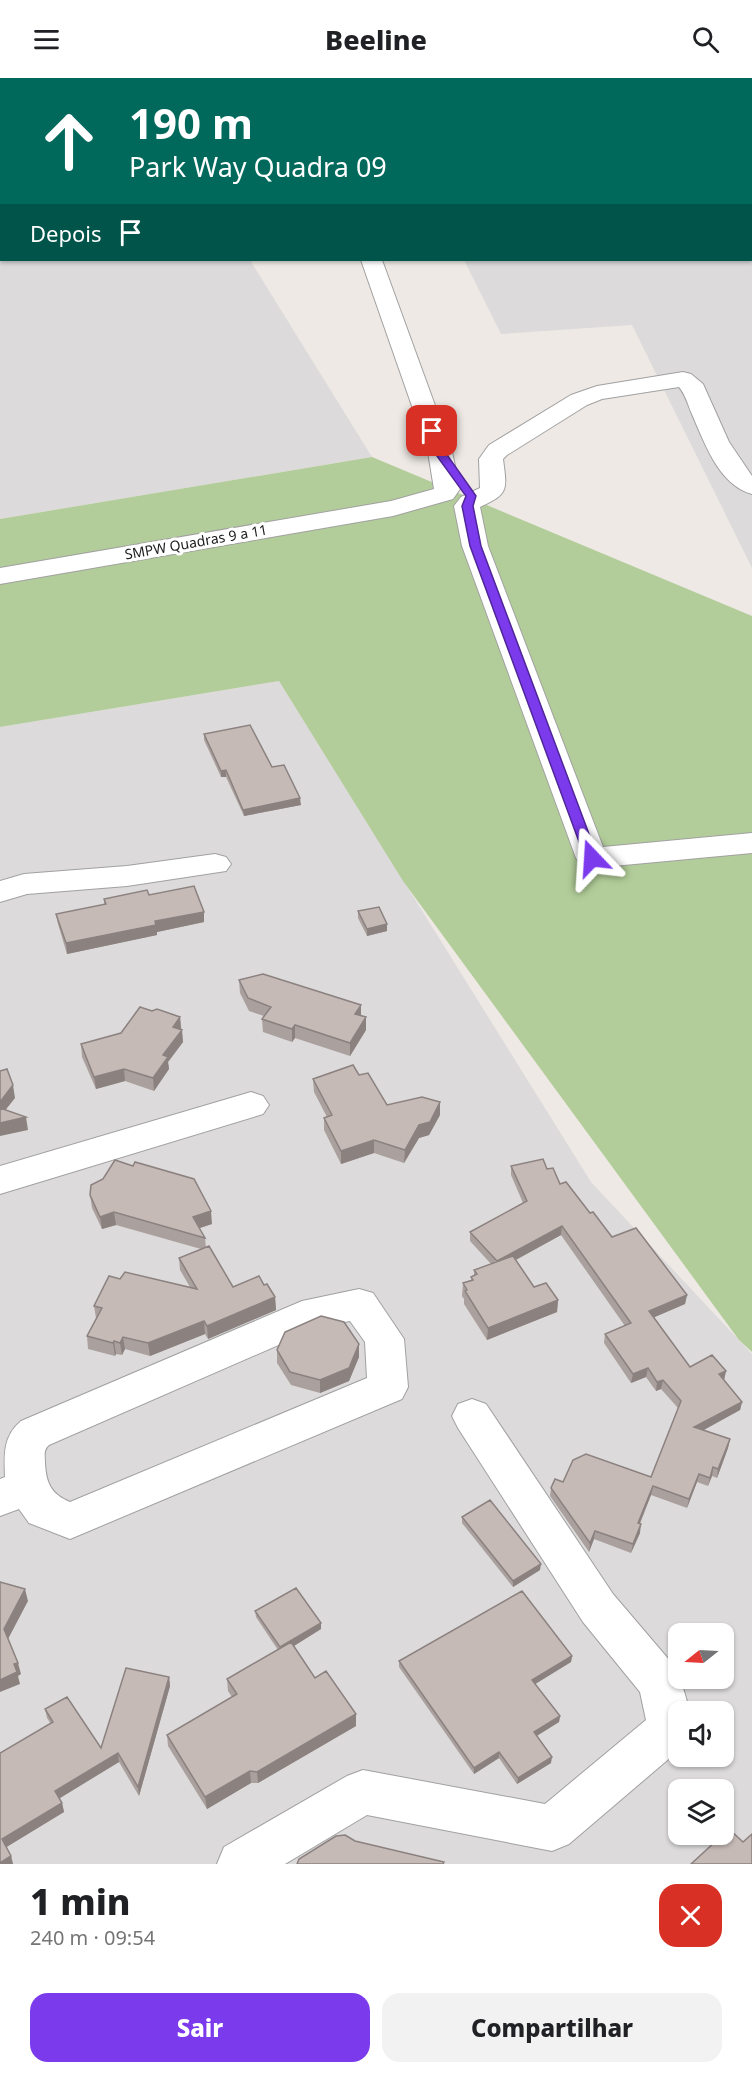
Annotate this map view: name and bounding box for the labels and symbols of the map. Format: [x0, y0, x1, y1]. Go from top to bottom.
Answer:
pin [406, 405, 457, 456]
street label: SMPW Quadras 9 a 11 [123, 520, 269, 563]
position arrow [560, 826, 624, 890]
north arrow [668, 1623, 734, 1689]

